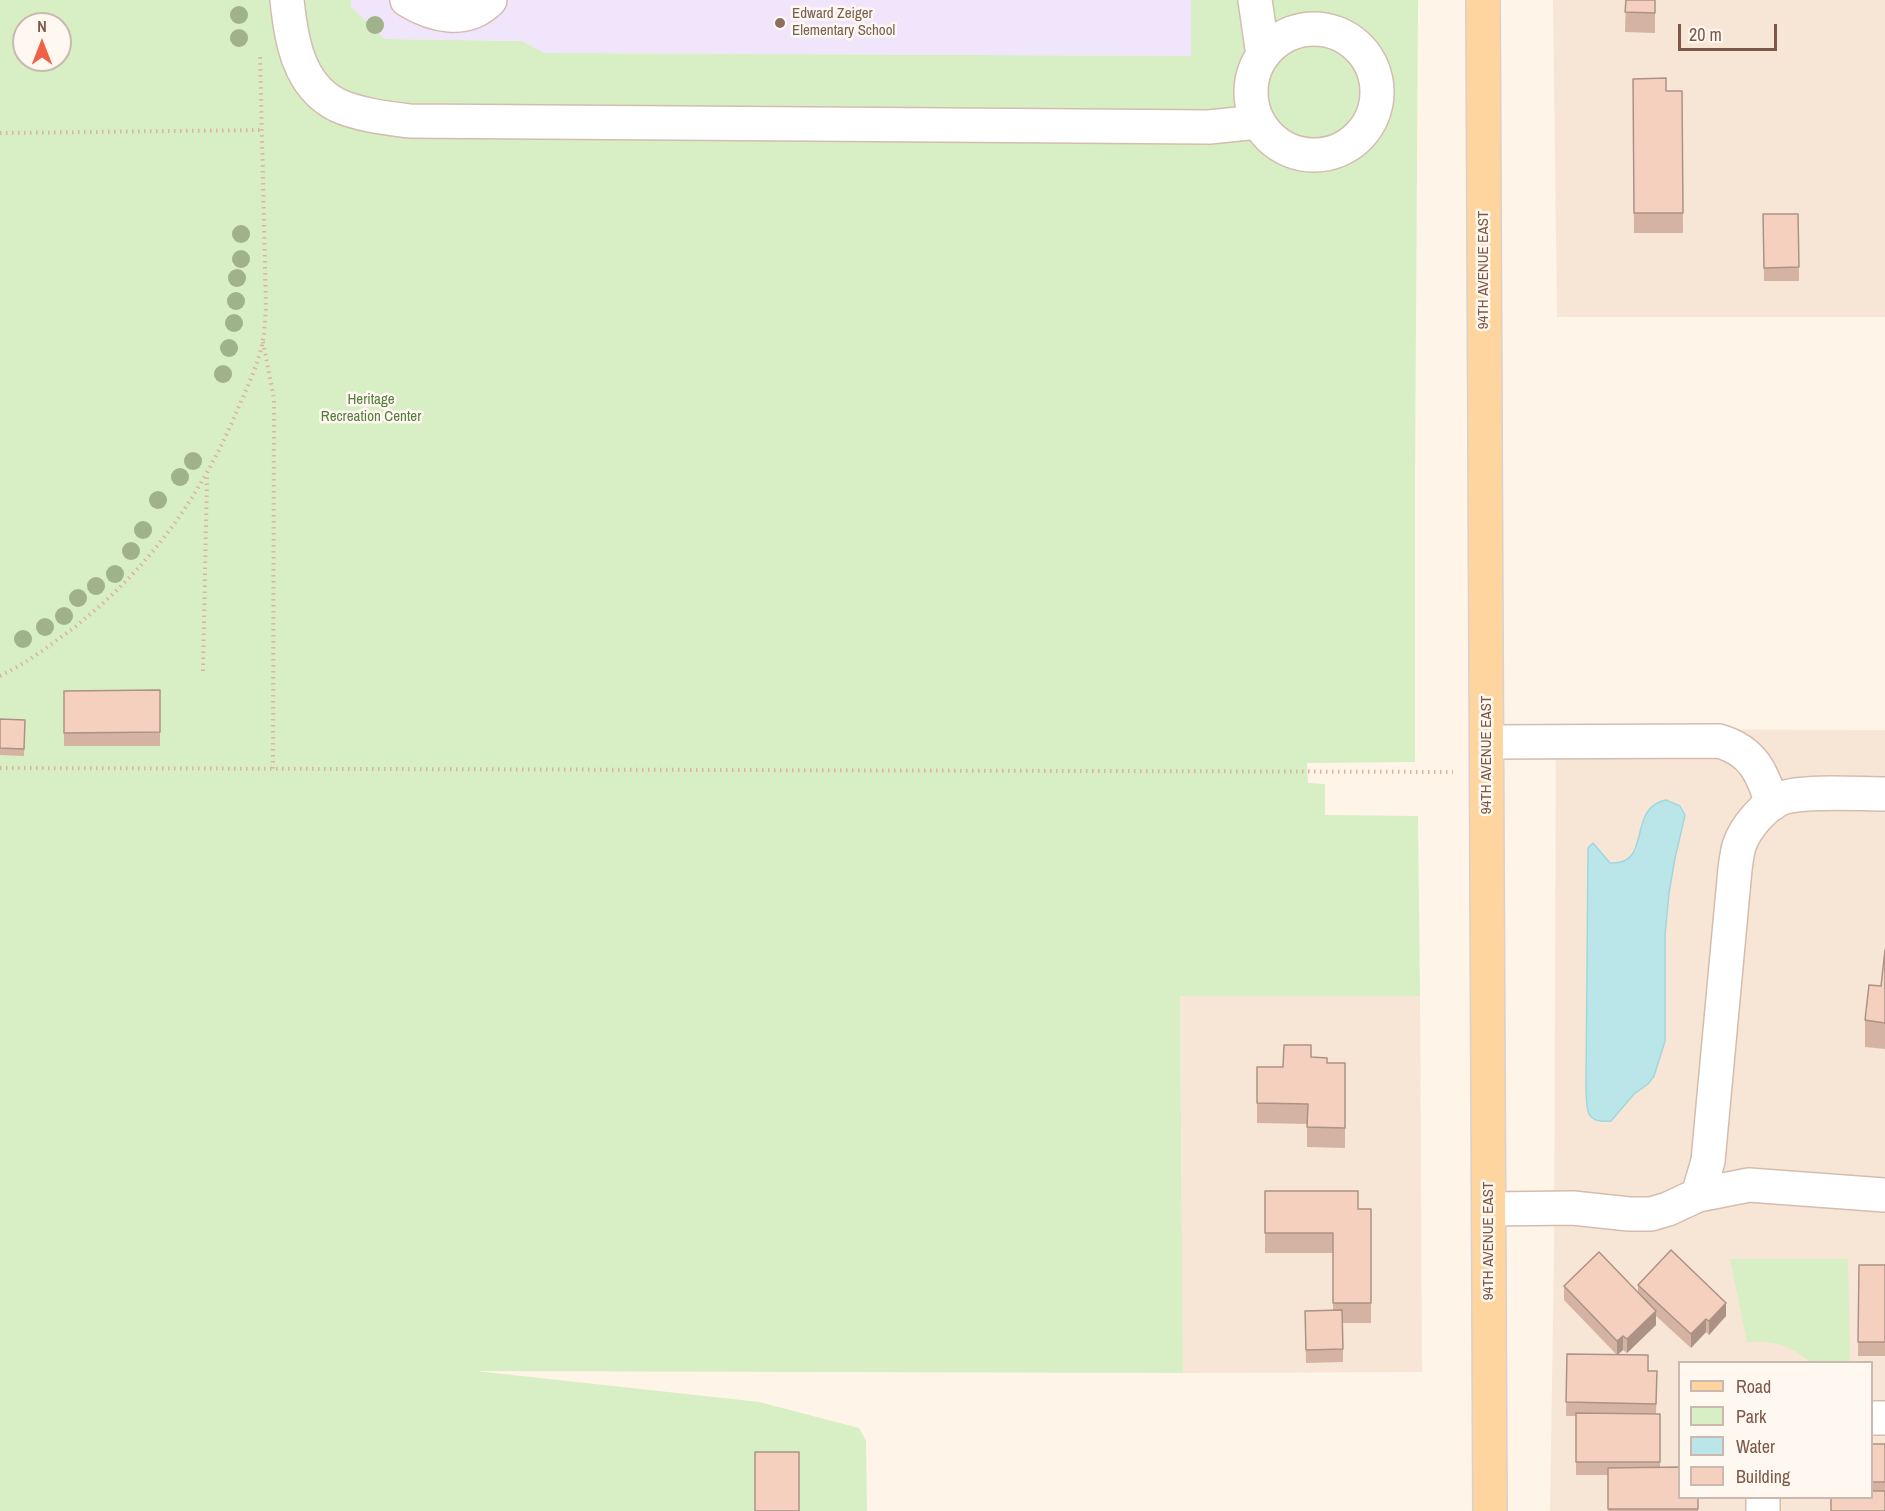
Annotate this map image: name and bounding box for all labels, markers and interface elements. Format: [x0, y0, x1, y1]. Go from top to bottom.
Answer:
place label: Edward Zeiger Elementary School [792, 5, 895, 40]
north arrow [12, 12, 72, 72]
scale bar [1681, 12, 1780, 50]
text: N [37, 15, 47, 37]
marker: Edward Zeiger Elementary School [773, 16, 787, 30]
text: 20 m [1689, 22, 1722, 47]
street label: 94TH AVENUE EAST [1475, 211, 1493, 329]
park label: Heritage Recreation Center [321, 391, 421, 426]
street label: 94TH AVENUE EAST [1478, 696, 1496, 814]
street label: 94TH AVENUE EAST [1480, 1182, 1498, 1300]
legend [1678, 1361, 1873, 1499]
text: Road [1736, 1374, 1771, 1399]
text: Park [1736, 1404, 1766, 1429]
text: Water [1736, 1434, 1775, 1459]
text: Building [1736, 1464, 1790, 1489]

